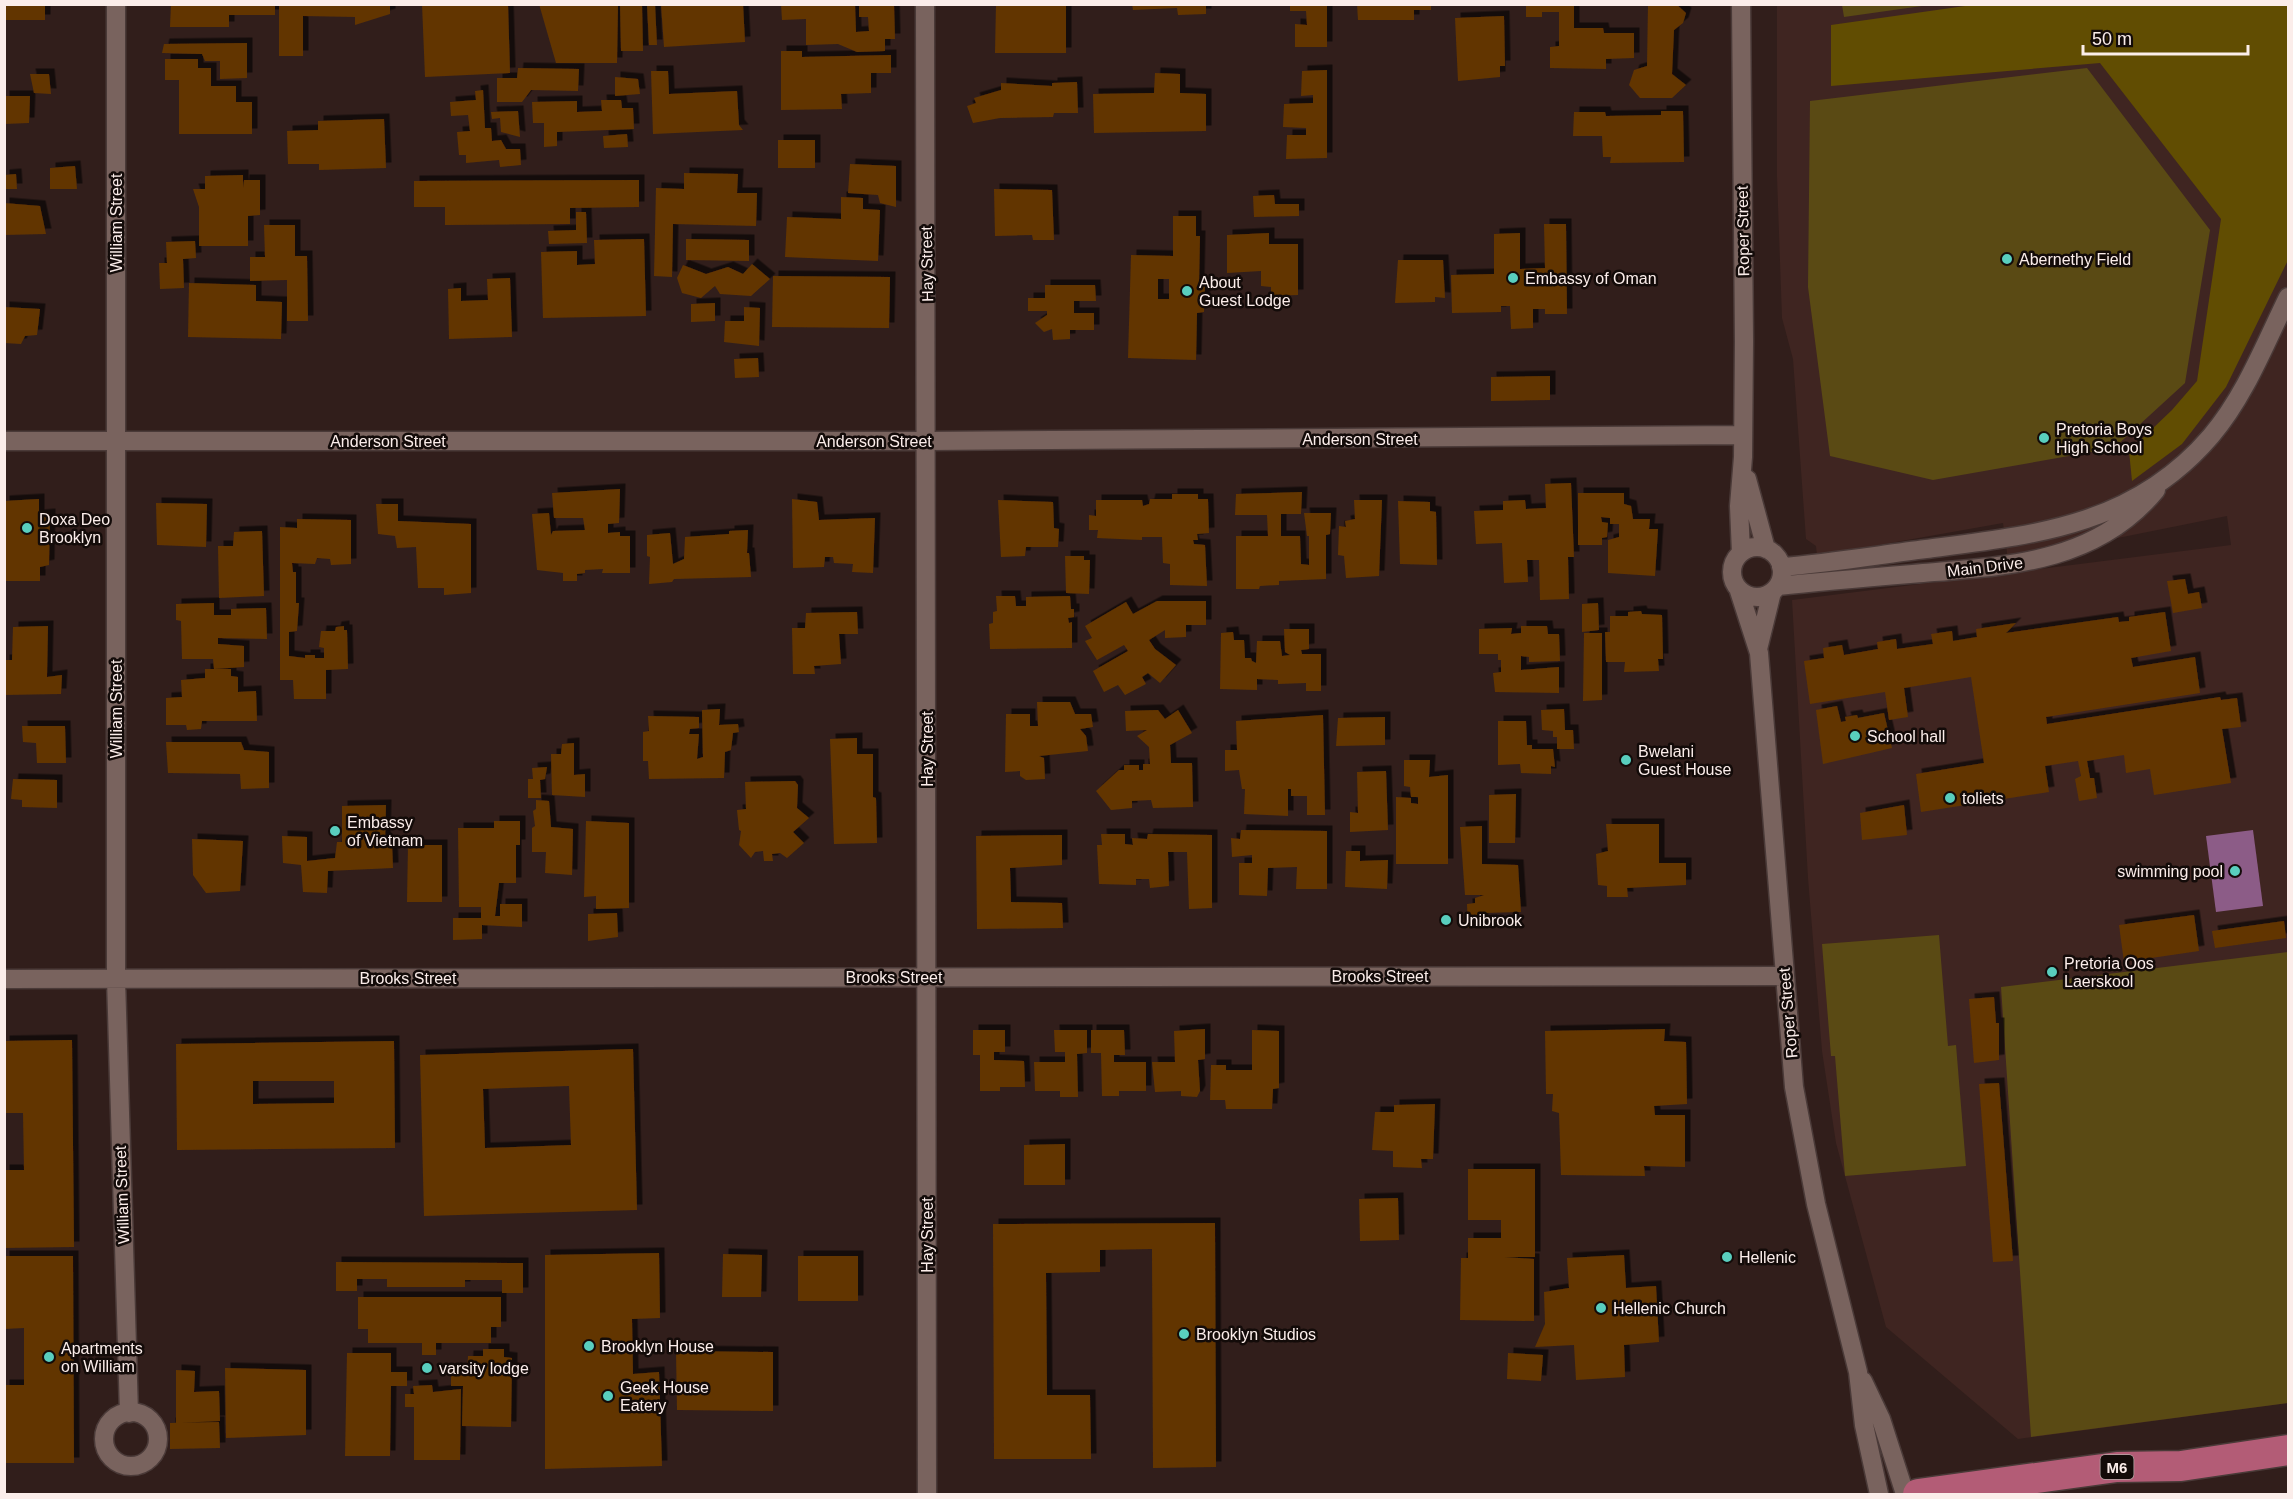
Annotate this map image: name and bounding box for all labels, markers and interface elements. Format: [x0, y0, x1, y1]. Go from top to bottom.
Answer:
scale bar [2083, 18, 2248, 56]
text: 50 m [2092, 29, 2132, 49]
street label: William Street [108, 173, 125, 272]
street label: Roper Street [1734, 185, 1752, 277]
street label: Hay Street [918, 226, 936, 302]
place label: Abernethy Field [2019, 251, 2131, 268]
marker: Abernethy Field [2000, 252, 2014, 266]
place label: Embassy of Oman [1525, 270, 1657, 287]
marker: Embassy of Oman [1506, 271, 1520, 285]
place label: About Guest Lodge [1199, 274, 1291, 309]
marker: About Guest Lodge [1180, 284, 1194, 298]
place label: Pretoria Boys High School [2056, 421, 2152, 456]
street label: Anderson Street [1302, 431, 1418, 448]
marker: Pretoria Boys High School [2037, 431, 2051, 445]
street label: Anderson Street [330, 433, 446, 450]
street label: Anderson Street [816, 433, 932, 450]
place label: Doxa Deo Brooklyn [39, 511, 110, 546]
marker: Doxa Deo Brooklyn [20, 521, 34, 535]
street label: Main Drive [1946, 554, 2024, 580]
street label: William Street [108, 659, 125, 758]
street label: Hay Street [919, 711, 936, 787]
place label: School hall [1867, 728, 1945, 745]
marker: School hall [1848, 729, 1862, 743]
place label: Bwelani Guest House [1638, 743, 1731, 778]
marker: Bwelani Guest House [1619, 753, 1633, 767]
place label: toliets [1962, 790, 2004, 807]
marker: toliets [1943, 791, 1957, 805]
place label: Embassy of Vietnam [347, 814, 423, 849]
marker: Embassy of Vietnam [328, 824, 342, 838]
place label: swimming pool [2117, 863, 2223, 880]
marker: swimming pool [2228, 864, 2242, 878]
place label: Unibrook [1458, 912, 1523, 929]
marker: Unibrook [1439, 913, 1453, 927]
place label: Pretoria Oos Laerskool [2064, 955, 2154, 990]
marker: Pretoria Oos Laerskool [2045, 965, 2059, 979]
street label: Roper Street [1776, 967, 1800, 1059]
street label: Brooks Street [1332, 968, 1429, 985]
street label: Brooks Street [846, 969, 943, 986]
street label: Brooks Street [360, 970, 457, 987]
street label: William Street [112, 1145, 132, 1245]
street label: Hay Street [919, 1197, 936, 1273]
place label: Hellenic [1739, 1249, 1796, 1266]
marker: Hellenic [1720, 1250, 1734, 1264]
place label: Hellenic Church [1613, 1300, 1726, 1317]
marker: Hellenic Church [1594, 1301, 1608, 1315]
place label: Brooklyn Studios [1196, 1326, 1316, 1343]
marker: Brooklyn Studios [1177, 1327, 1191, 1341]
place label: Brooklyn House [601, 1338, 714, 1355]
marker: Brooklyn House [582, 1339, 596, 1353]
place label: Apartments on William [61, 1340, 143, 1375]
marker: Apartments on William [42, 1350, 56, 1364]
place label: varsity lodge [439, 1360, 529, 1377]
marker: varsity lodge [420, 1361, 434, 1375]
place label: Geek House Eatery [620, 1379, 709, 1414]
marker: Geek House Eatery [601, 1389, 615, 1403]
road number: M6 [2100, 1455, 2134, 1479]

